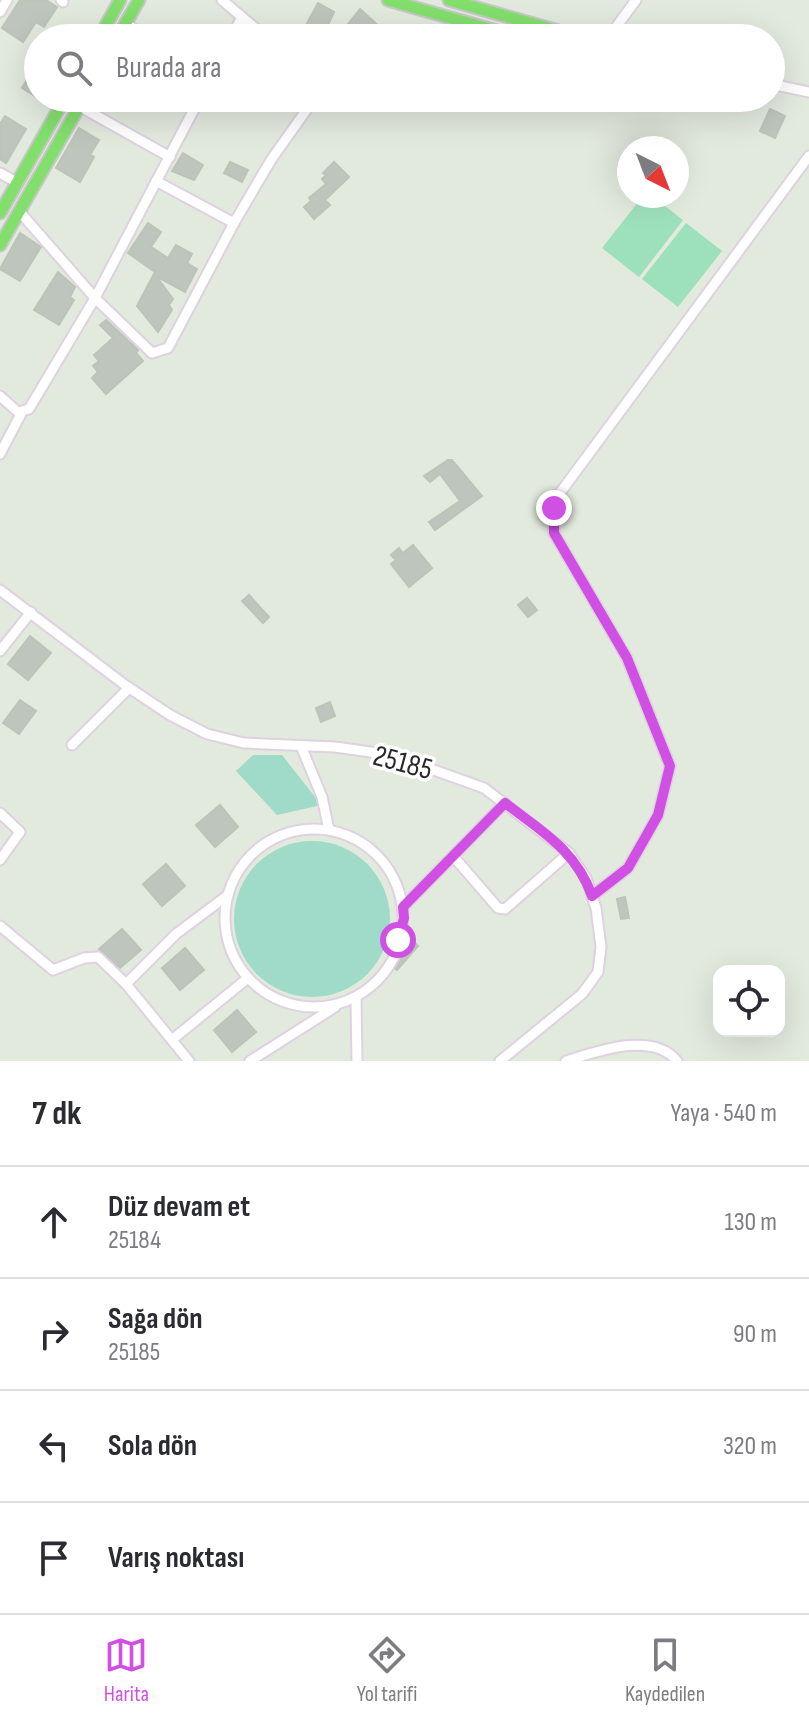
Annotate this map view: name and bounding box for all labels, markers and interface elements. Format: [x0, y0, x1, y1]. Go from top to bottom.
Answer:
search box [24, 24, 785, 112]
icon: search [52, 46, 96, 90]
text: Burada ara [116, 50, 222, 86]
north arrow [617, 136, 689, 208]
route end [536, 490, 572, 526]
street label: 25185 [369, 738, 436, 788]
route start [380, 922, 416, 958]
map controls [713, 965, 785, 1037]
button: locate [713, 965, 785, 1037]
text: 7 dk [32, 1093, 81, 1134]
text: Yaya · 540 m [671, 1098, 777, 1129]
text: Düz devam et [108, 1189, 250, 1225]
icon: ahead [32, 1200, 76, 1244]
text: 130 m [725, 1207, 777, 1238]
text: 25184 [108, 1225, 161, 1256]
text: Sağa dön [108, 1301, 203, 1337]
icon: right [32, 1312, 76, 1356]
text: 90 m [733, 1319, 777, 1350]
text: 25185 [108, 1337, 160, 1368]
icon: left [32, 1424, 76, 1468]
text: Sola dön [108, 1428, 197, 1464]
text: 320 m [723, 1431, 777, 1462]
icon: arrive [32, 1536, 76, 1580]
text: Varış noktası [108, 1540, 244, 1576]
tab: Harita [104, 1633, 149, 1708]
tab: Yol tarifi [357, 1633, 417, 1708]
tab: Kaydedilen [625, 1633, 705, 1708]

